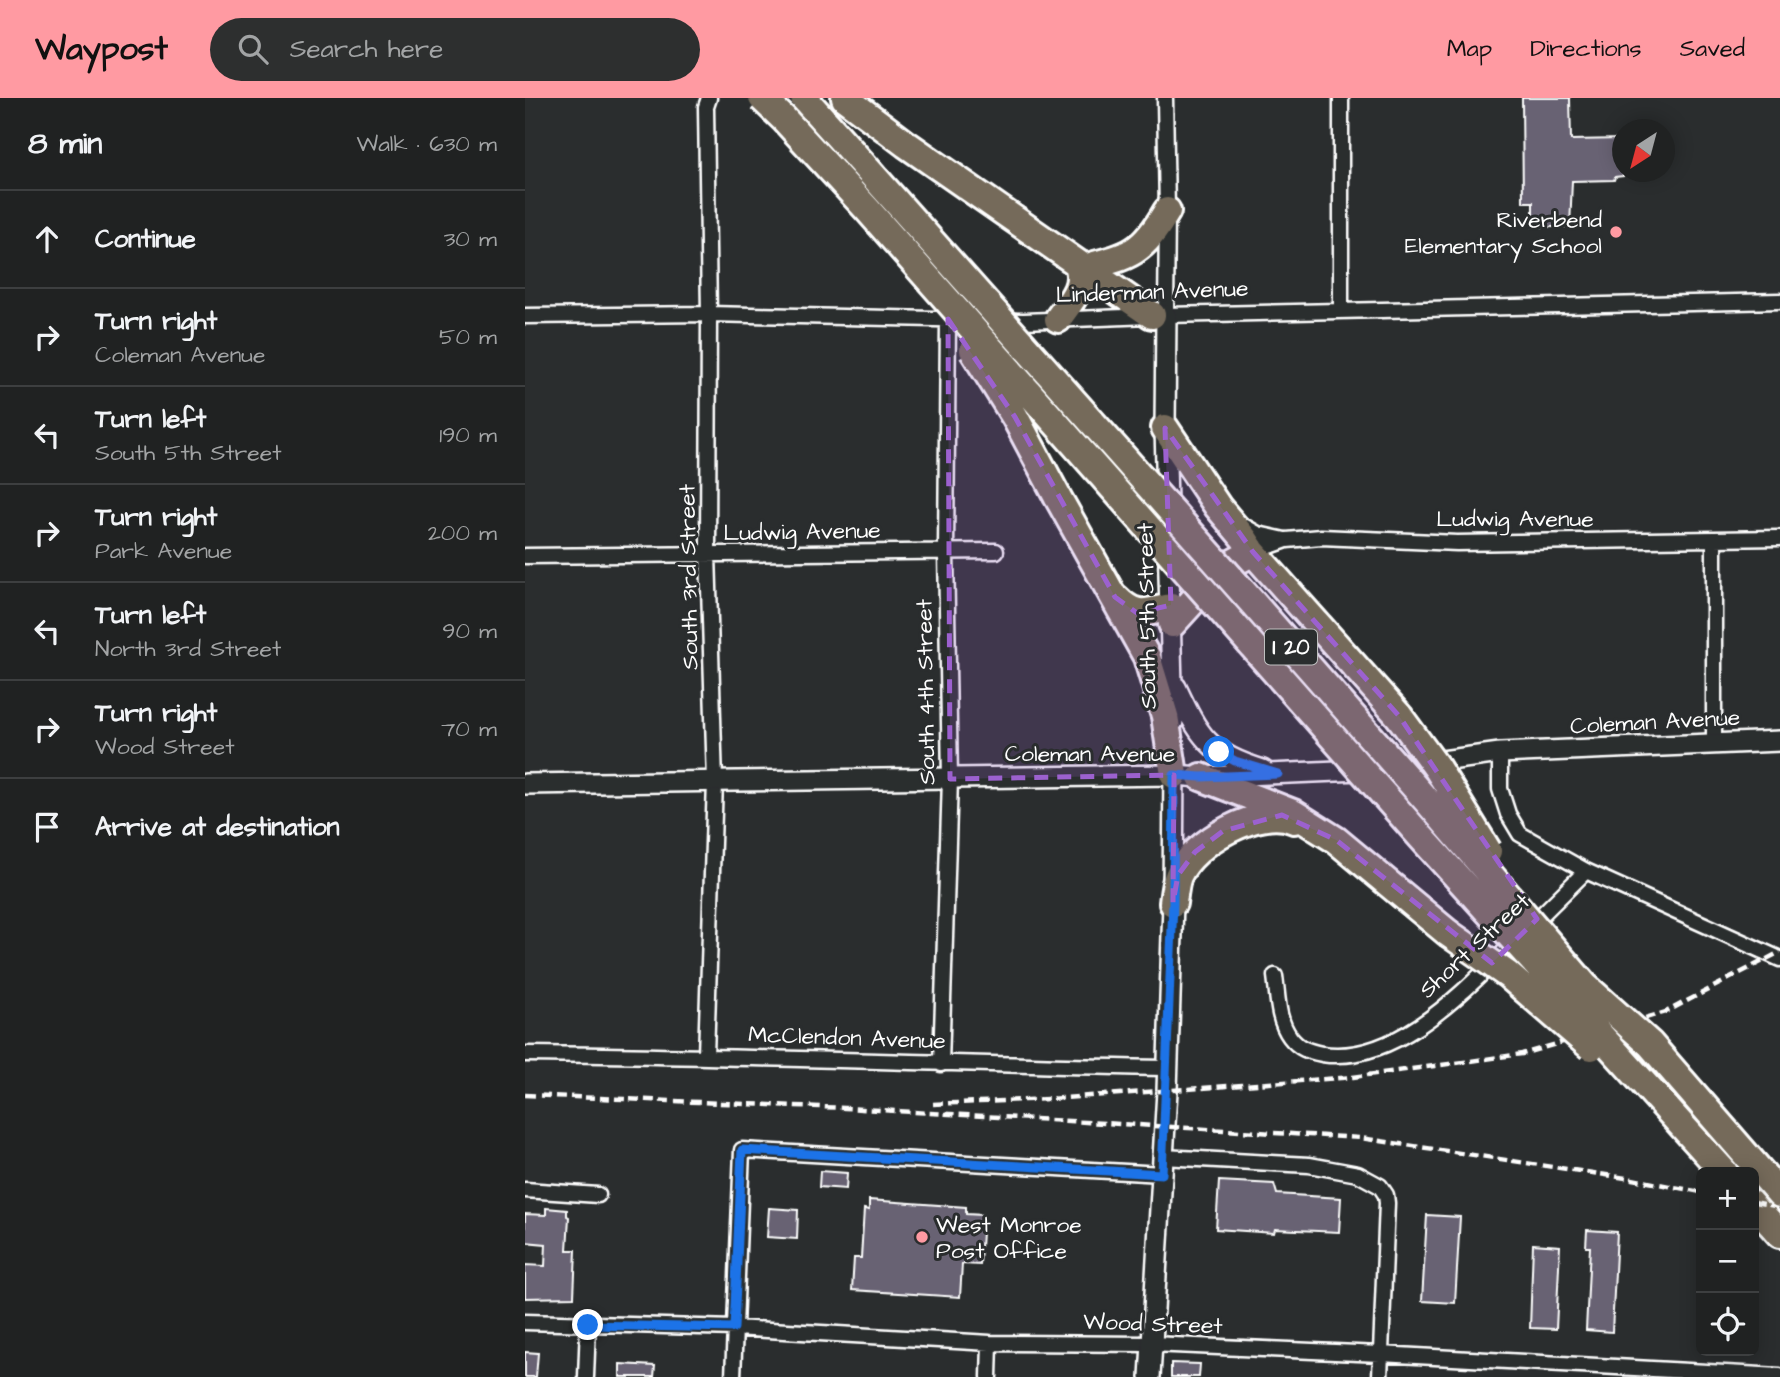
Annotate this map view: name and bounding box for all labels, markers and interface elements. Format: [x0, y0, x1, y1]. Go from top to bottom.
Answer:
search box [210, 18, 700, 81]
text: Waypost [35, 26, 168, 72]
icon: search [234, 30, 272, 68]
text: Search here [290, 31, 443, 67]
text: Map [1447, 32, 1492, 66]
text: Directions [1530, 32, 1642, 66]
text: Saved [1680, 32, 1745, 66]
north arrow [1612, 119, 1675, 182]
text: 8 min [28, 123, 102, 165]
text: Walk · 630 m [357, 128, 497, 160]
place label: Riverbend Elementary School [1405, 204, 1602, 263]
icon: ahead [28, 220, 66, 258]
text: Continue [95, 221, 196, 257]
text: 30 m [444, 223, 497, 255]
marker: Riverbend Elementary School [1608, 224, 1624, 240]
street label: Linderman Avenue [1055, 273, 1249, 311]
text: Turn right [95, 303, 217, 339]
icon: right [28, 318, 66, 356]
text: 50 m [439, 321, 497, 353]
text: Coleman Avenue [95, 339, 265, 371]
text: Turn left [95, 401, 206, 437]
icon: left [28, 416, 66, 454]
text: 190 m [439, 419, 497, 451]
text: South 5th Street [95, 437, 281, 469]
street label: South 3rd Street [671, 483, 707, 670]
text: Turn right [95, 499, 217, 535]
street label: Ludwig Avenue [1436, 503, 1594, 536]
icon: right [28, 514, 66, 552]
street label: Ludwig Avenue [723, 515, 881, 550]
text: 200 m [428, 517, 497, 549]
street label: South 5th Street [1129, 522, 1165, 709]
text: Park Avenue [95, 535, 232, 567]
text: Turn left [95, 597, 206, 633]
street label: South 4th Street [908, 598, 944, 785]
icon: left [28, 612, 66, 650]
text: 90 m [442, 615, 497, 647]
road number: I 20 [1265, 630, 1317, 664]
text: North 3rd Street [95, 633, 281, 665]
text: Turn right [95, 695, 217, 731]
street label: Coleman Avenue [1569, 702, 1741, 742]
icon: right [28, 710, 66, 748]
text: 70 m [441, 713, 497, 745]
text: Wood Street [95, 731, 234, 763]
route start [1203, 736, 1234, 767]
street label: Coleman Avenue [1005, 738, 1175, 770]
icon: arrive [28, 808, 66, 846]
text: Arrive at destination [95, 809, 340, 845]
street label: Short Street [1412, 885, 1538, 1006]
street label: McClendon Avenue [748, 1019, 946, 1057]
map controls [1696, 1167, 1759, 1356]
button: + [1696, 1167, 1759, 1230]
place label: West Monroe Post Office [936, 1209, 1082, 1267]
marker: West Monroe Post Office [914, 1229, 930, 1245]
button: − [1696, 1230, 1759, 1293]
button: locate [1696, 1293, 1759, 1356]
street label: Wood Street [1083, 1306, 1224, 1342]
route end [572, 1309, 603, 1340]

